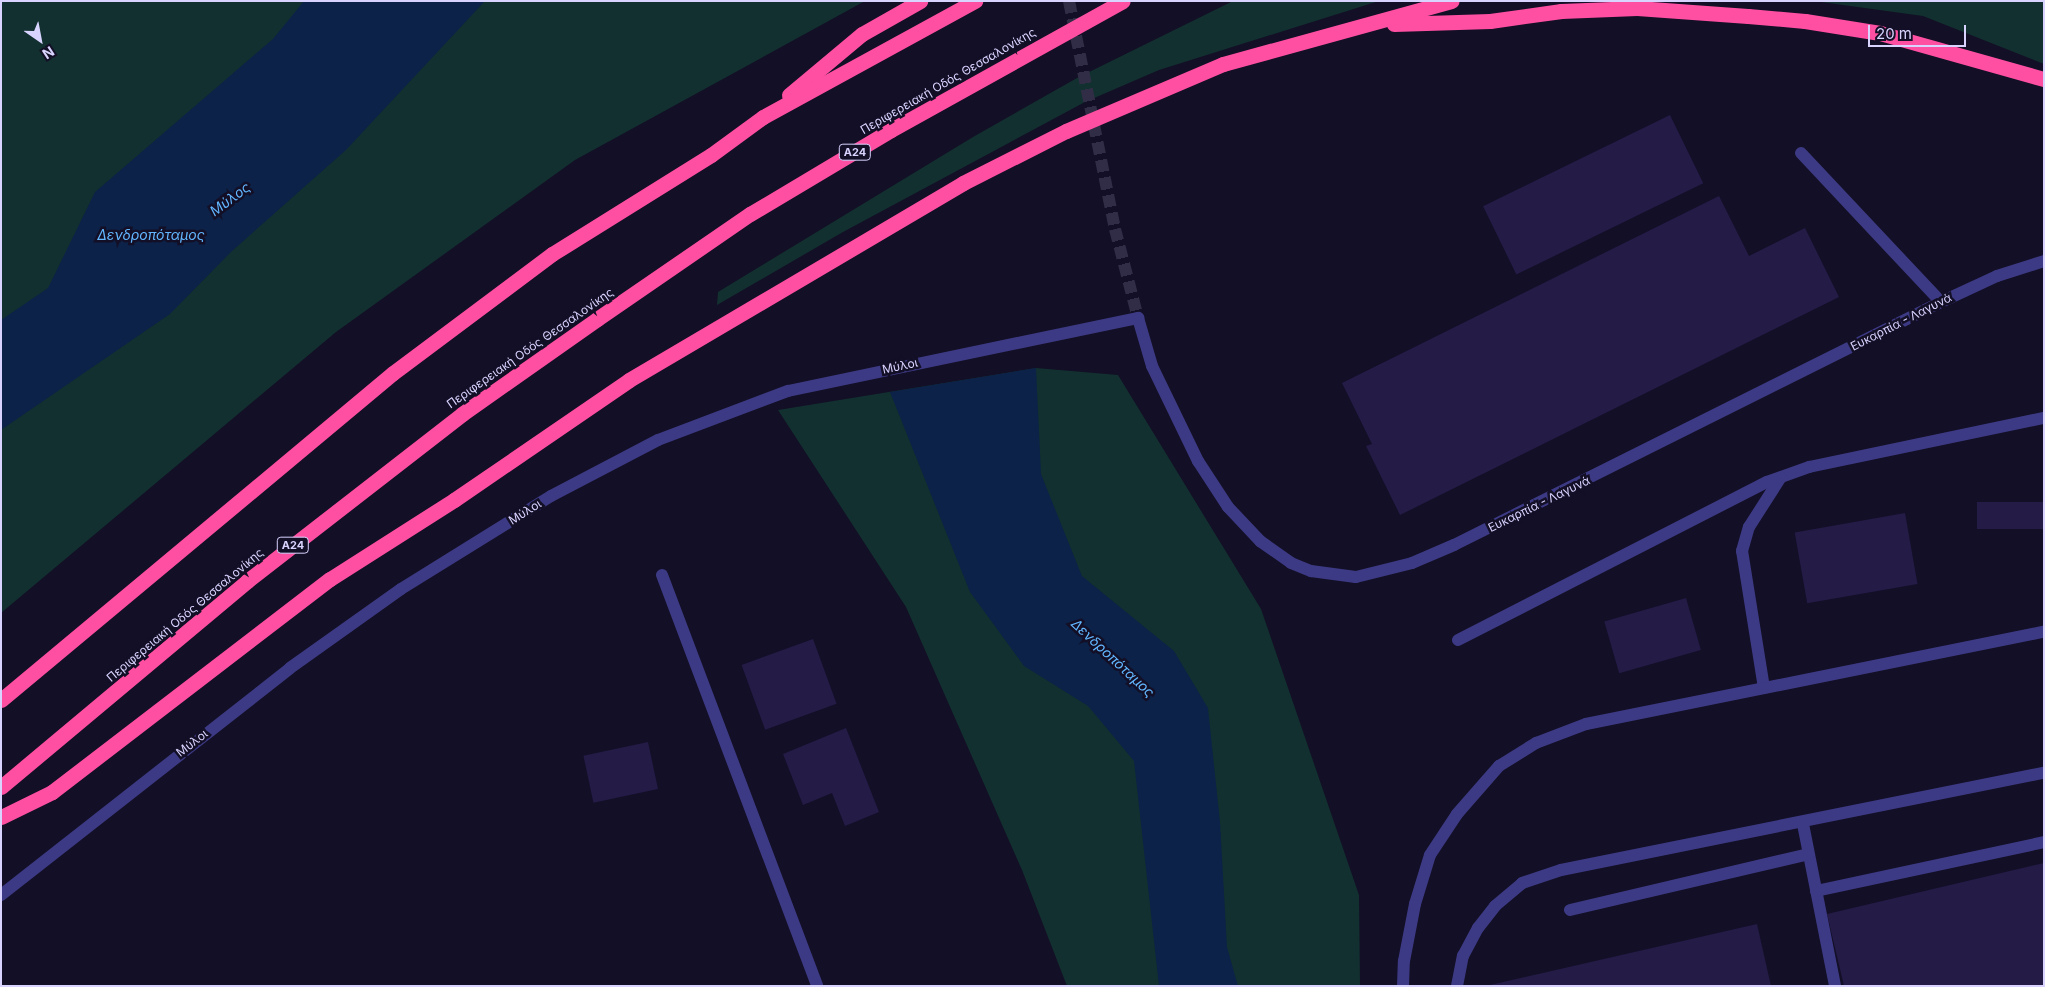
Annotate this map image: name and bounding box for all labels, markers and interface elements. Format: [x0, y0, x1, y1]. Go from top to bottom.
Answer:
north arrow [15, 15, 65, 65]
scale bar [1870, 15, 1968, 47]
text: 20 m [1876, 24, 1912, 43]
street label: Περιφερειακή Οδός Θεσσαλονίκης [858, 25, 1038, 137]
text: N [39, 43, 58, 63]
road number: Α24 [839, 144, 871, 160]
water label: Μύλος [207, 178, 253, 220]
water label: Δενδροπόταμος [97, 227, 205, 243]
street label: Περιφερειακή Οδός Θεσσαλονίκης [444, 285, 616, 411]
street label: Ευκαρπία - Λαγυνά [1848, 290, 1954, 354]
street label: Μύλοι [881, 355, 919, 377]
street label: Ευκαρπία - Λαγυνά [1486, 473, 1592, 535]
street label: Μύλοι [506, 496, 544, 528]
road number: Α24 [277, 536, 309, 554]
street label: Περιφερειακή Οδός Θεσσαλονίκης [104, 545, 266, 685]
water label: Δενδροπόταμος [1068, 615, 1158, 701]
street label: Μύλοι [173, 726, 211, 760]

